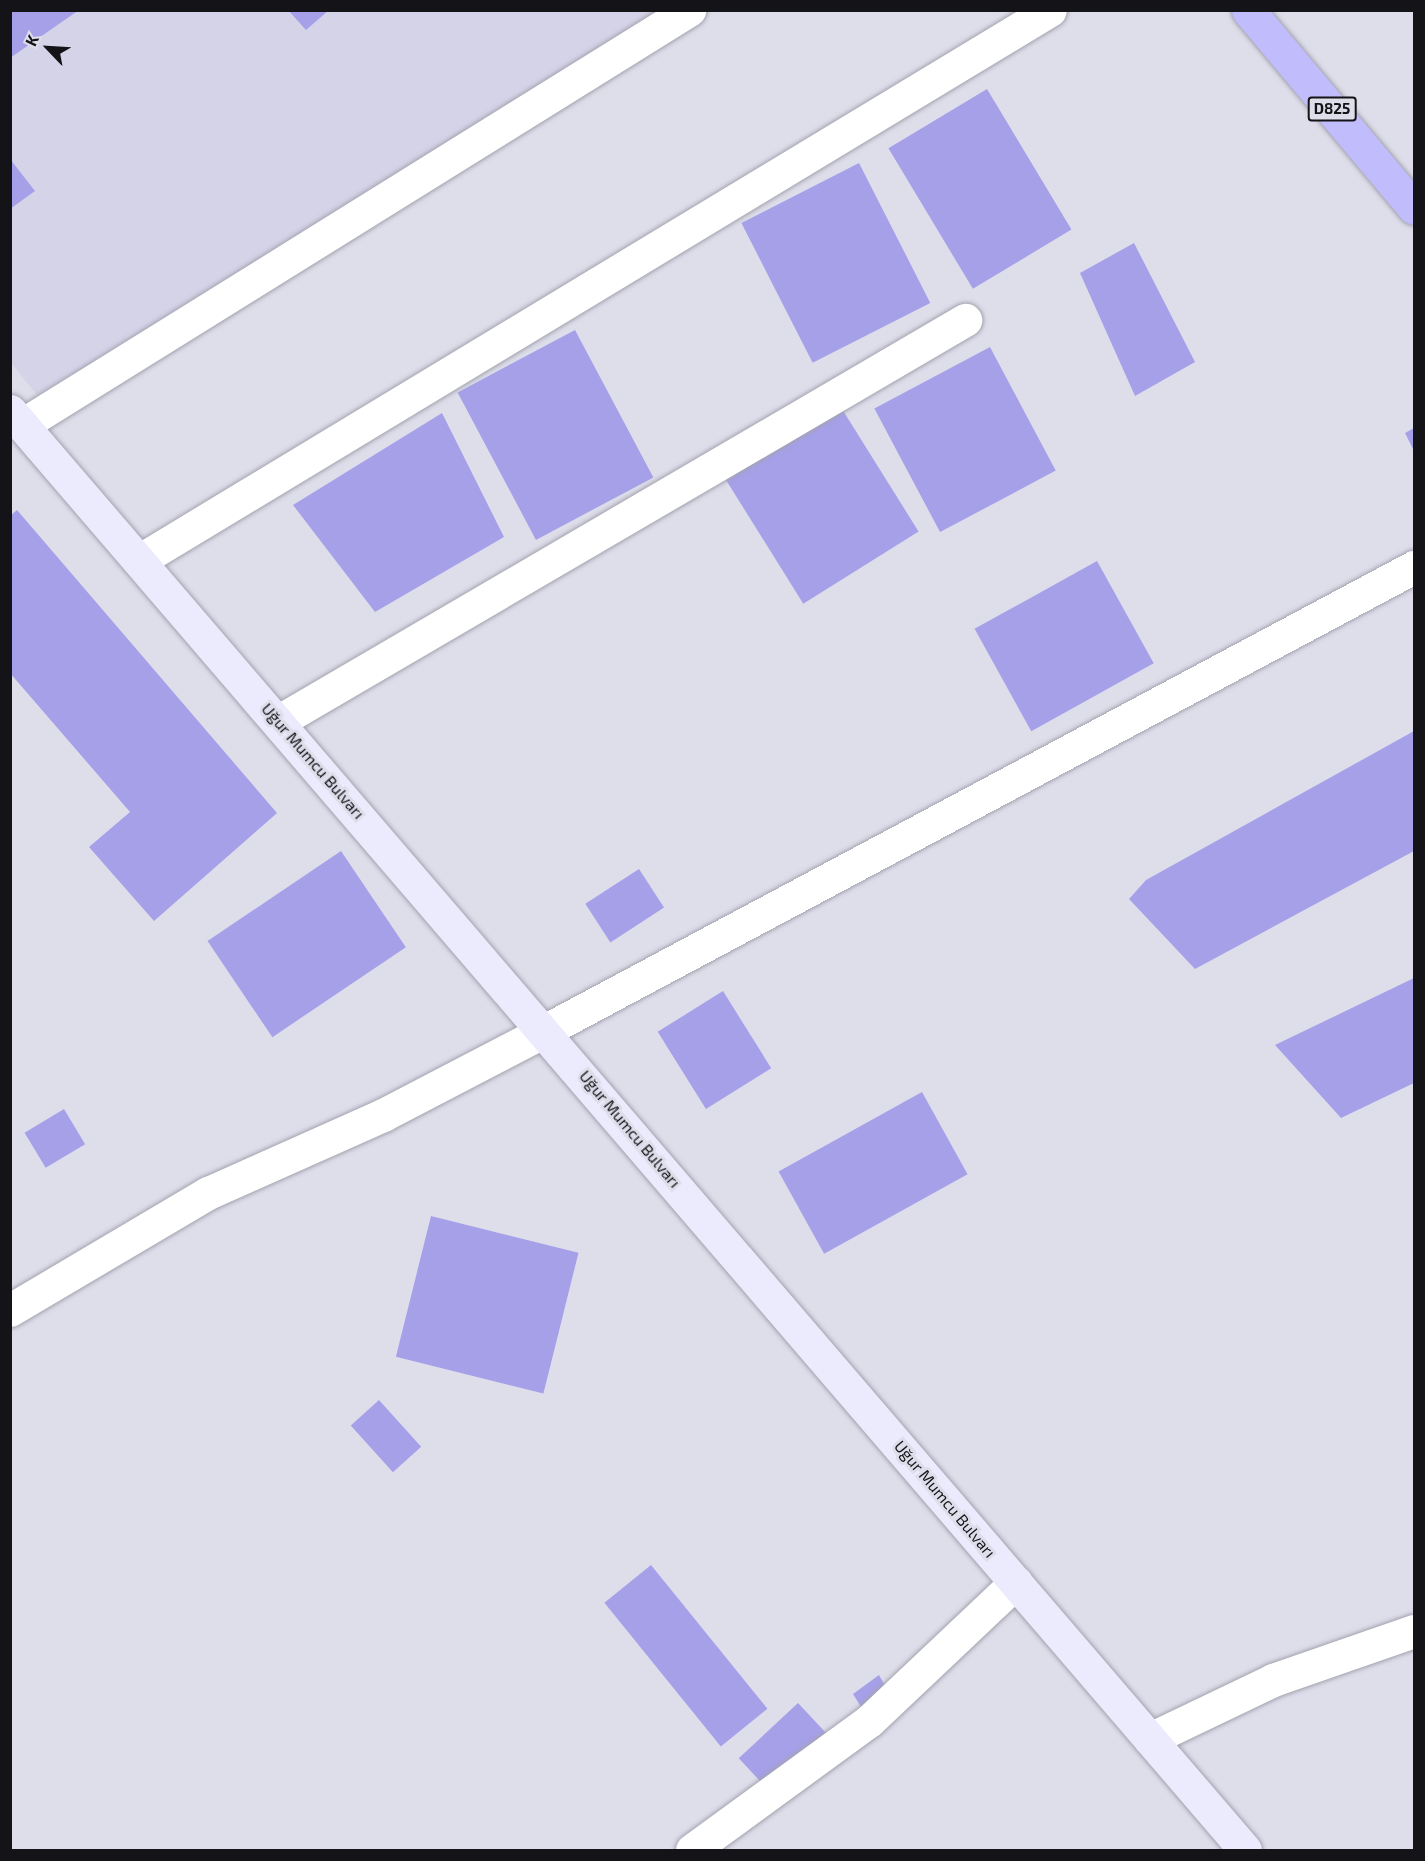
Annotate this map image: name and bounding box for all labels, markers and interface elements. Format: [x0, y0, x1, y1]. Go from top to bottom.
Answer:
north arrow [18, 18, 78, 78]
text: K [20, 32, 42, 49]
road number: D825 [1306, 97, 1358, 121]
street label: Uğur Mumcu Bulvarı [257, 699, 369, 823]
street label: Uğur Mumcu Bulvarı [575, 1066, 685, 1192]
street label: Uğur Mumcu Bulvarı [890, 1436, 1000, 1562]

